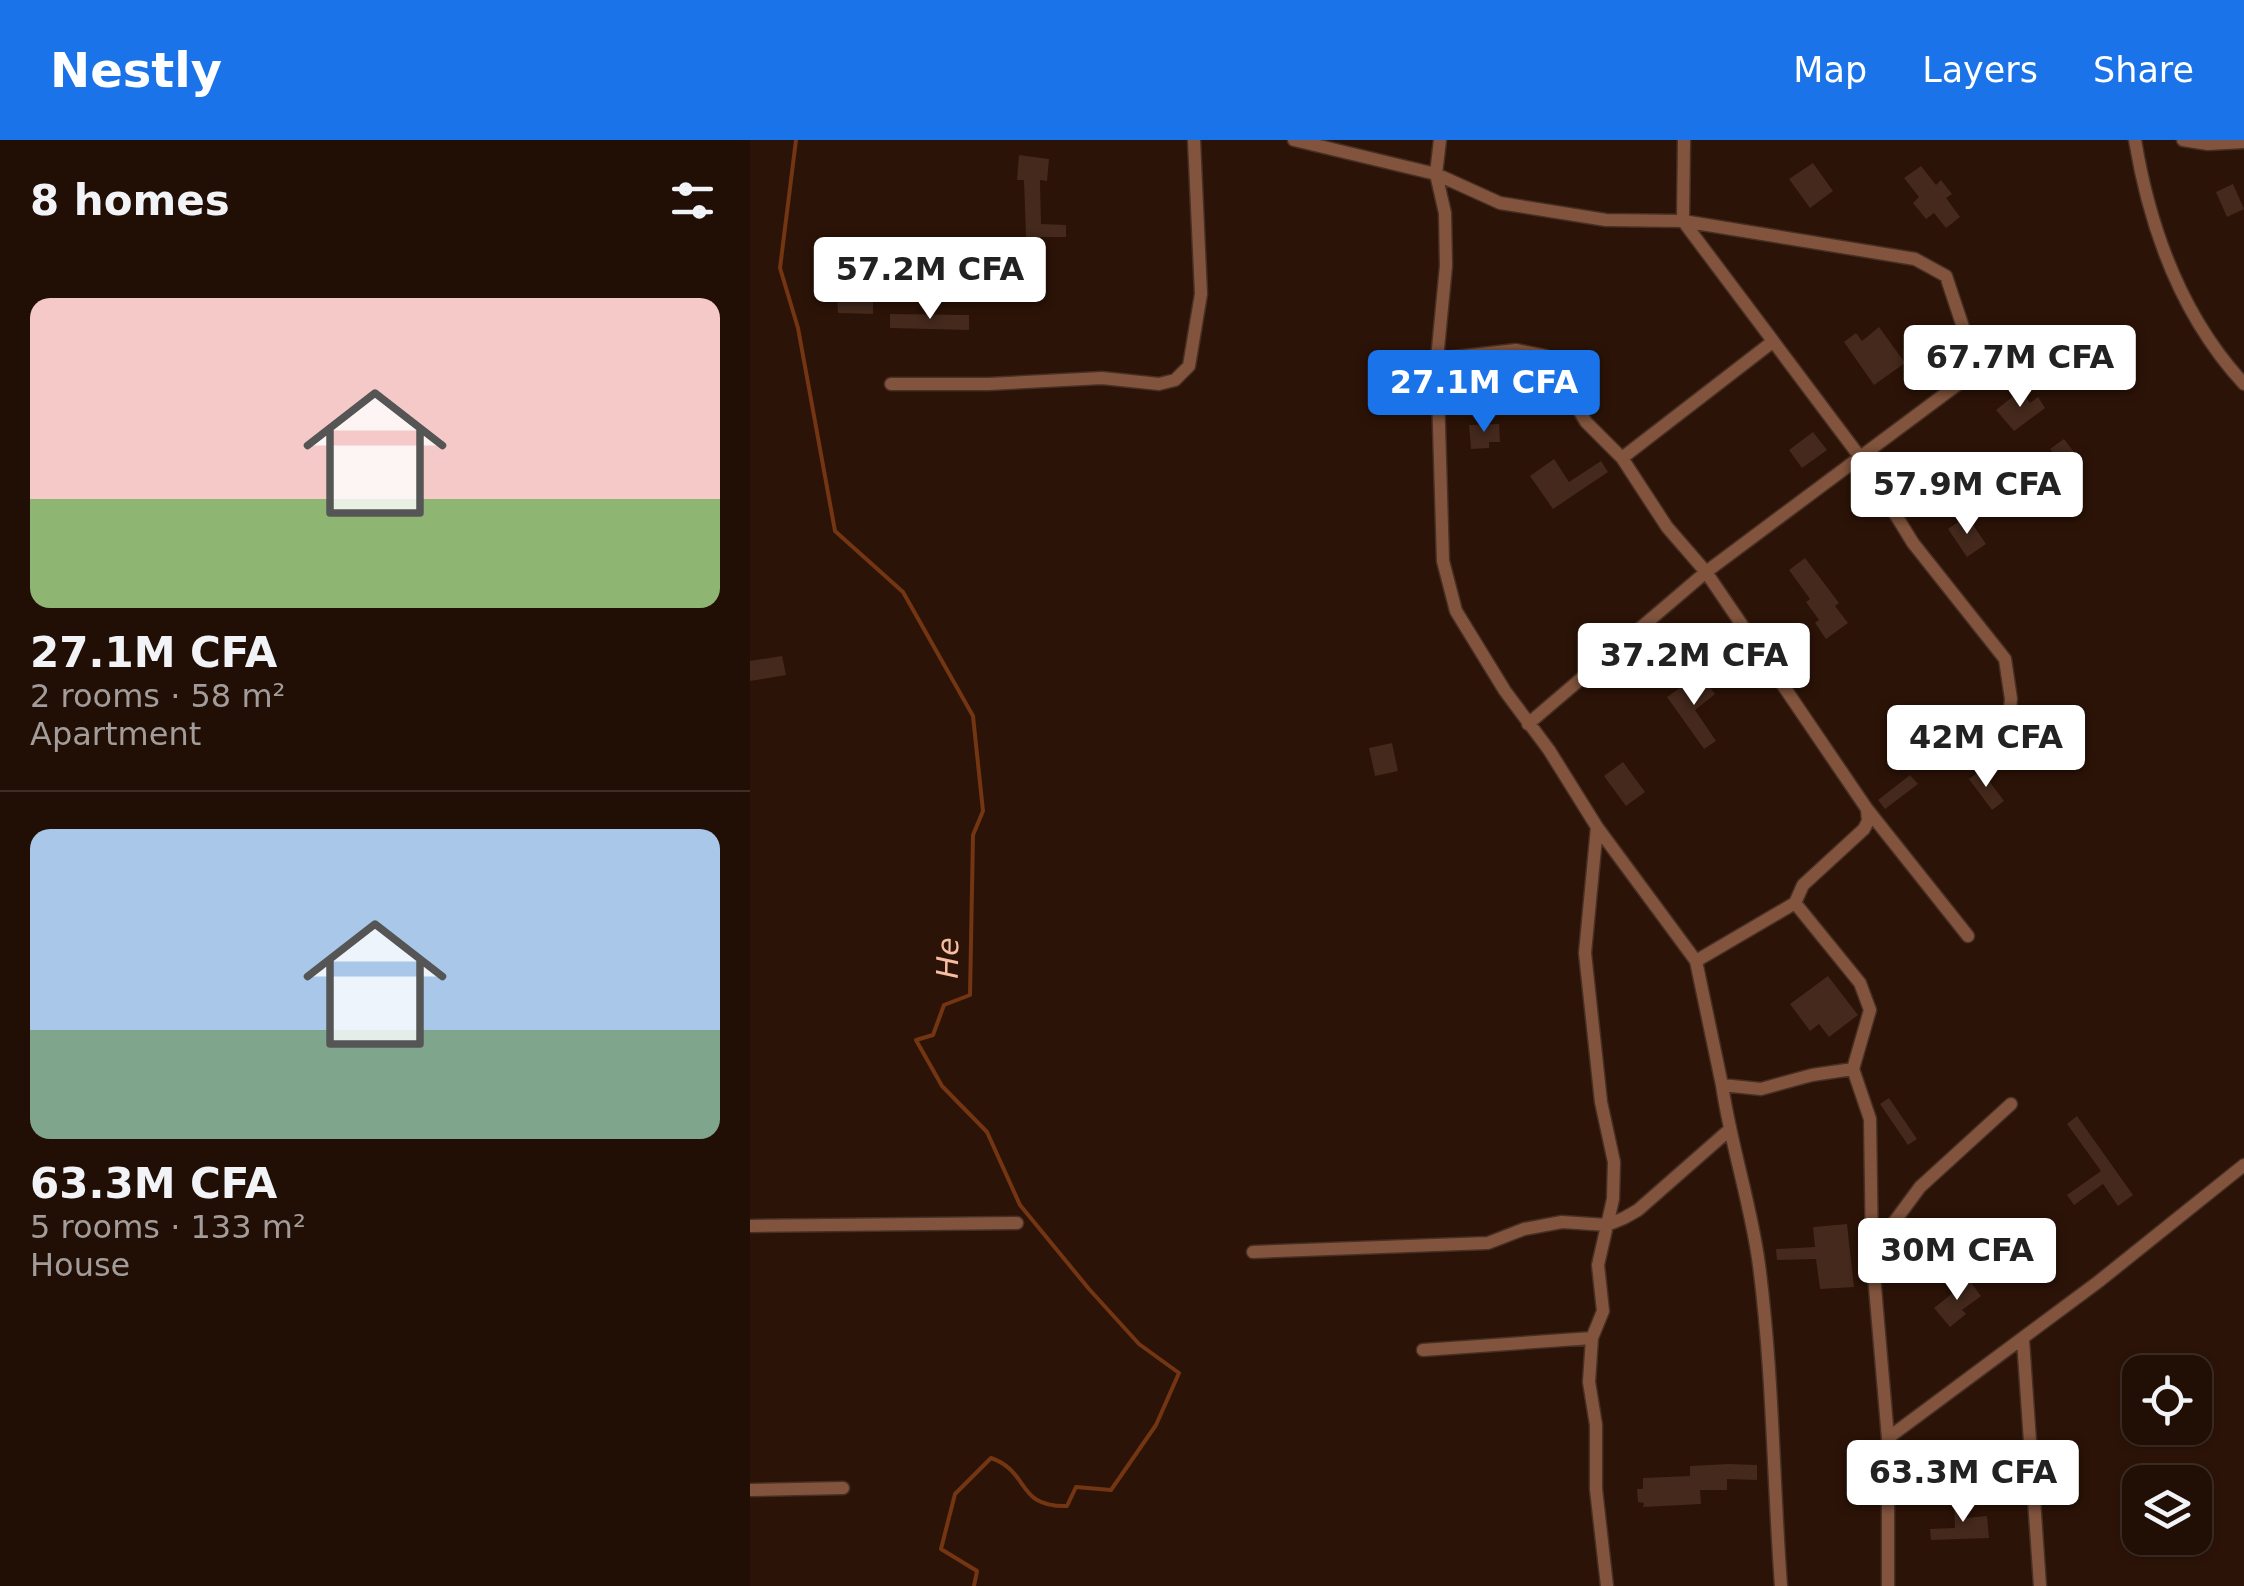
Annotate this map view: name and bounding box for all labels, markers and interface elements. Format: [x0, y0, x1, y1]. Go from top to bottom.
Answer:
text: Nestly [50, 42, 222, 98]
text: Map [1793, 50, 1867, 90]
text: Layers [1922, 50, 2038, 90]
text: Share [2093, 50, 2194, 90]
icon: filters [665, 173, 720, 228]
text: 8 homes [30, 176, 230, 225]
pin: 57.2M CFA [816, 237, 1044, 322]
text: 57.2M CFA [836, 250, 1024, 288]
pin: 67.7M CFA [1906, 325, 2134, 410]
text: 67.7M CFA [1926, 338, 2114, 376]
pin: 27.1M CFA [1370, 350, 1598, 435]
icon: home [285, 363, 465, 543]
text: 27.1M CFA [1390, 363, 1578, 401]
pin: 57.9M CFA [1853, 452, 2081, 537]
text: 57.9M CFA [1873, 465, 2061, 503]
pin: 37.2M CFA [1580, 623, 1808, 708]
text: 27.1M CFA [30, 628, 277, 677]
text: 37.2M CFA [1600, 636, 1788, 674]
text: 2 rooms · 58 m² [30, 677, 285, 715]
pin: 42M CFA [1894, 705, 2078, 790]
text: Apartment [30, 715, 201, 753]
text: 42M CFA [1909, 718, 2063, 756]
icon: home [285, 894, 465, 1074]
water label: He [930, 937, 965, 979]
text: 63.3M CFA [30, 1159, 277, 1208]
text: 5 rooms · 133 m² [30, 1208, 306, 1246]
pin: 30M CFA [1865, 1218, 2049, 1303]
text: 30M CFA [1880, 1231, 2034, 1269]
text: House [30, 1246, 130, 1284]
map controls [2122, 1355, 2212, 1555]
button: locate [2122, 1355, 2212, 1445]
pin: 63.3M CFA [1849, 1440, 2077, 1525]
text: 63.3M CFA [1869, 1453, 2057, 1491]
button: layers [2122, 1465, 2212, 1555]

